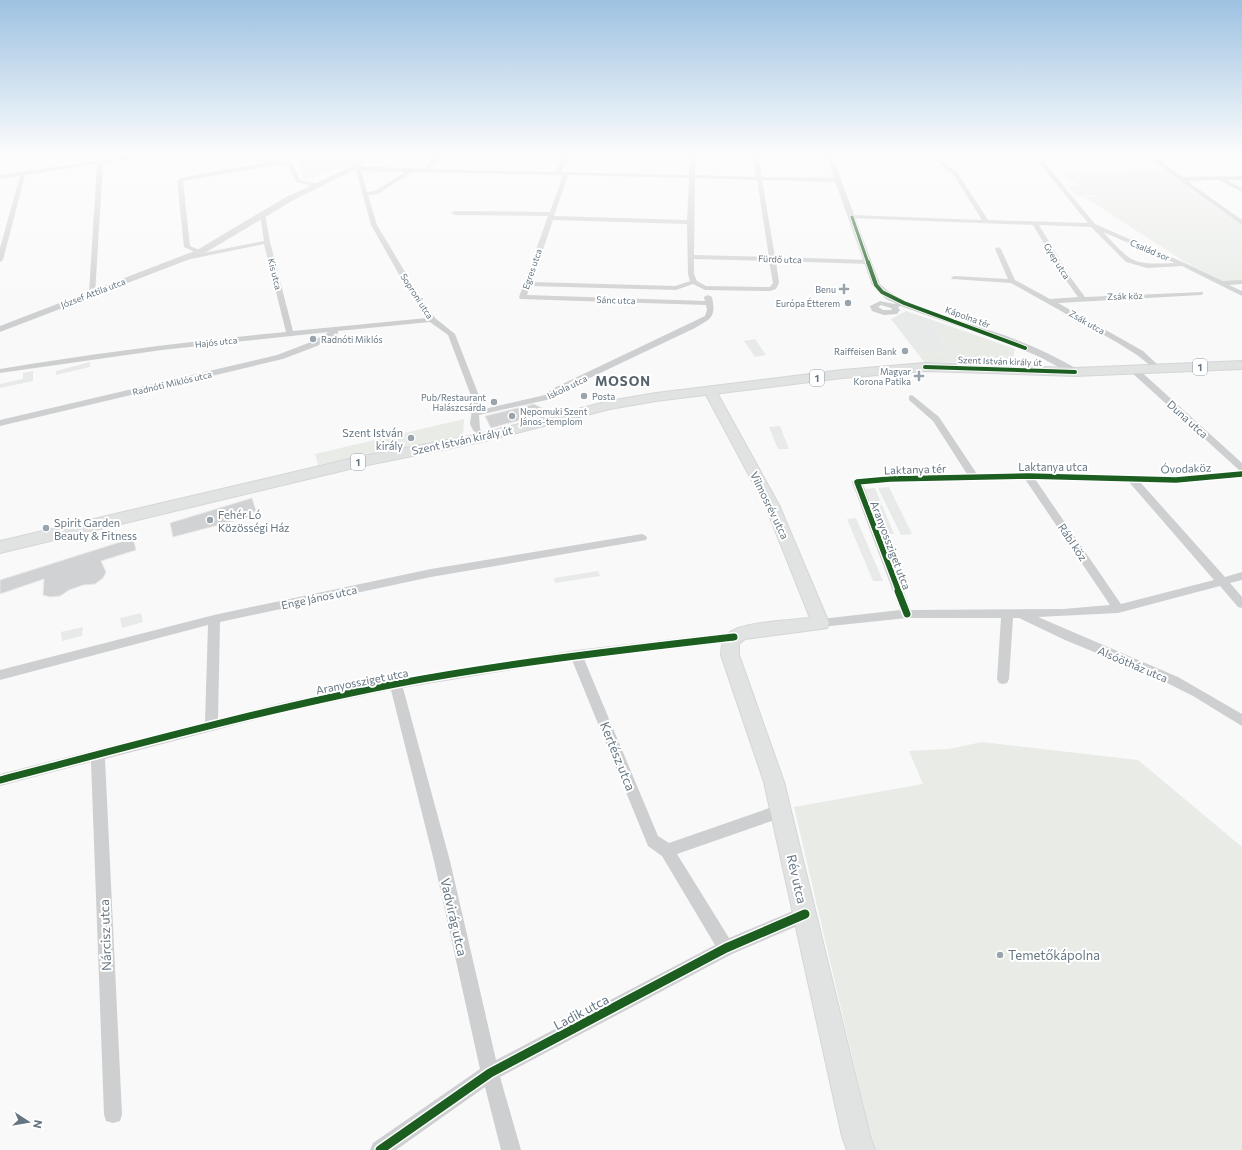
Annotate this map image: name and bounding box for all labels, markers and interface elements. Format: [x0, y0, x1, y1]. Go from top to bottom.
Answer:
street label: Család sor [1129, 237, 1172, 263]
street label: Gyep utca [1042, 241, 1073, 281]
street label: Egres utca [520, 247, 544, 291]
street label: Fürdő utca [758, 253, 802, 265]
street label: Kis utca [266, 257, 284, 291]
street label: Soproni utca [398, 271, 436, 321]
street label: József Attila utca [59, 275, 127, 310]
place label: Benu [815, 284, 836, 295]
marker: Benu [839, 284, 849, 294]
street label: Zsák köz [1107, 290, 1144, 302]
street label: Sánc utca [596, 294, 636, 306]
place label: Európa Étterem [776, 297, 840, 309]
marker: Európa Étterem [843, 298, 853, 308]
street label: Kápolna tér [944, 304, 992, 330]
street label: Zsák utca [1067, 307, 1107, 337]
street label: Hajós utca [194, 334, 238, 350]
marker: Radnóti Miklós [308, 334, 318, 344]
place label: Radnóti Miklós [321, 334, 383, 345]
place label: Raiffeisen Bank [834, 346, 897, 357]
marker: Raiffeisen Bank [900, 346, 910, 356]
street label: Szent István király út [958, 354, 1043, 368]
road number: 1 [1193, 359, 1207, 375]
place label: Magyar Korona Patika [854, 366, 911, 387]
street label: Radnóti Miklós utca [131, 368, 213, 397]
road number: 1 [810, 370, 824, 386]
marker: Magyar Korona Patika [914, 371, 924, 381]
street label: Iskola utca [545, 372, 589, 401]
district label: MOSON [595, 373, 651, 389]
marker: Posta [579, 391, 589, 401]
place label: Posta [592, 391, 616, 402]
place label: Pub/Restaurant Halászcsárda [421, 392, 486, 413]
marker: Pub/Restaurant Halászcsárda [489, 397, 499, 407]
street label: Duna utca [1165, 397, 1211, 441]
place label: Nepomuki Szent János-templom [520, 406, 588, 427]
marker: Nepomuki Szent János-templom [507, 411, 517, 421]
street label: Szent István király út [410, 423, 514, 457]
place label: Szent István király [342, 426, 403, 452]
marker: Szent István király [406, 433, 416, 443]
road number: 1 [351, 454, 365, 470]
street label: Laktanya utca [1018, 460, 1088, 473]
street label: Óvodaköz [1160, 460, 1212, 475]
street label: Laktanya tér [884, 461, 947, 477]
street label: Vilmosrév utca [748, 469, 792, 541]
street label: Aranyossziget utca [868, 499, 914, 591]
place label: Fehér Ló Közösségi Ház [218, 508, 290, 534]
marker: Fehér Ló Közösségi Ház [205, 515, 215, 525]
place label: Spirit Garden Beauty & Fitness [54, 516, 137, 542]
street label: Rábl köz [1056, 521, 1090, 564]
marker: Spirit Garden Beauty & Fitness [41, 523, 51, 533]
street label: Enge János utca [280, 583, 358, 612]
street label: Alsóötház utca [1096, 643, 1170, 685]
street label: Aranyossziget utca [315, 666, 409, 696]
street label: Kertész utca [597, 719, 639, 793]
street label: Rév utca [784, 853, 810, 905]
street label: Vadvirág utca [437, 876, 471, 958]
street label: Nárcisz utca [96, 899, 114, 971]
place label: Temetőkápolna [1008, 947, 1100, 963]
marker: Temetőkápolna [995, 950, 1005, 960]
street label: Ladik utca [551, 991, 611, 1033]
north arrow [8, 1102, 48, 1142]
text: N [31, 1119, 45, 1130]

